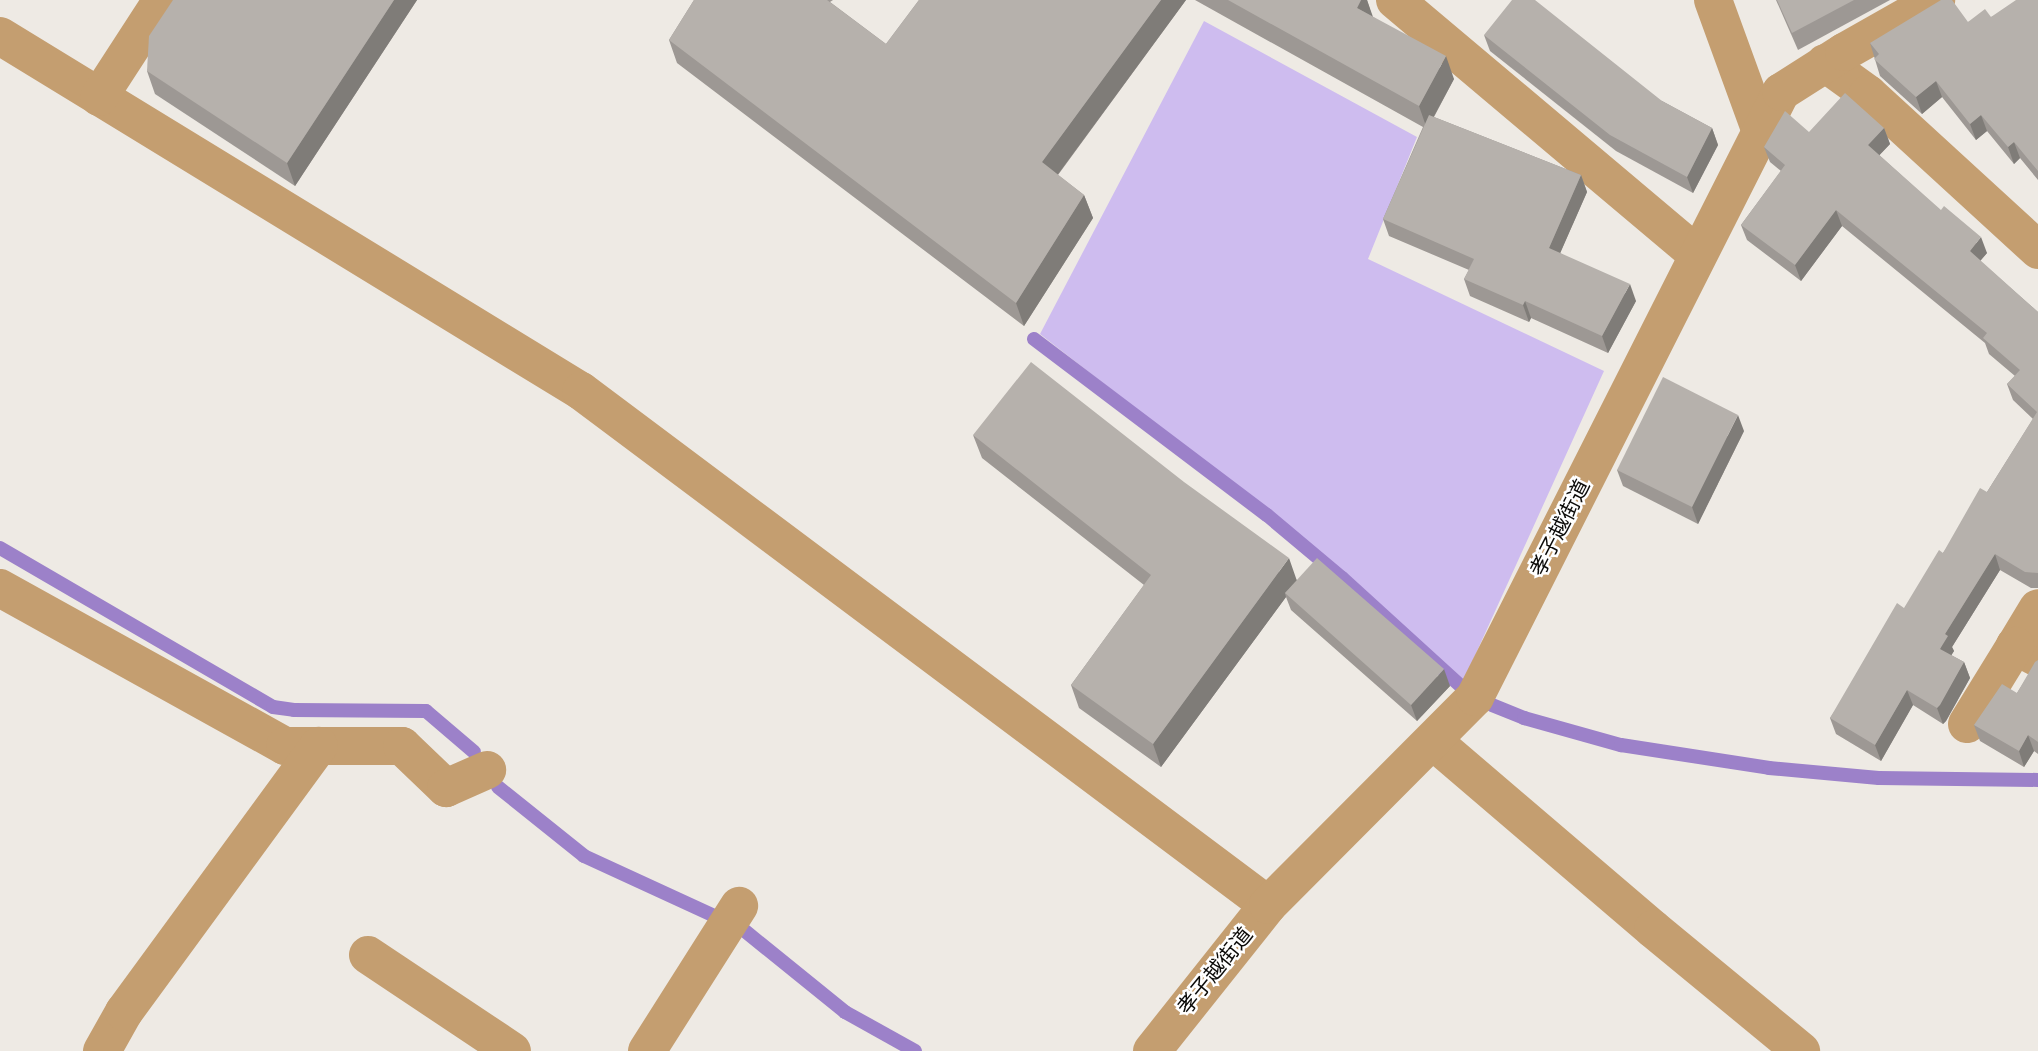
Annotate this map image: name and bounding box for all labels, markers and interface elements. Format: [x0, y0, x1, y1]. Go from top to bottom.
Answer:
street label: 孝子越街道 [1525, 476, 1595, 580]
street label: 孝子越街道 [1172, 922, 1258, 1020]

